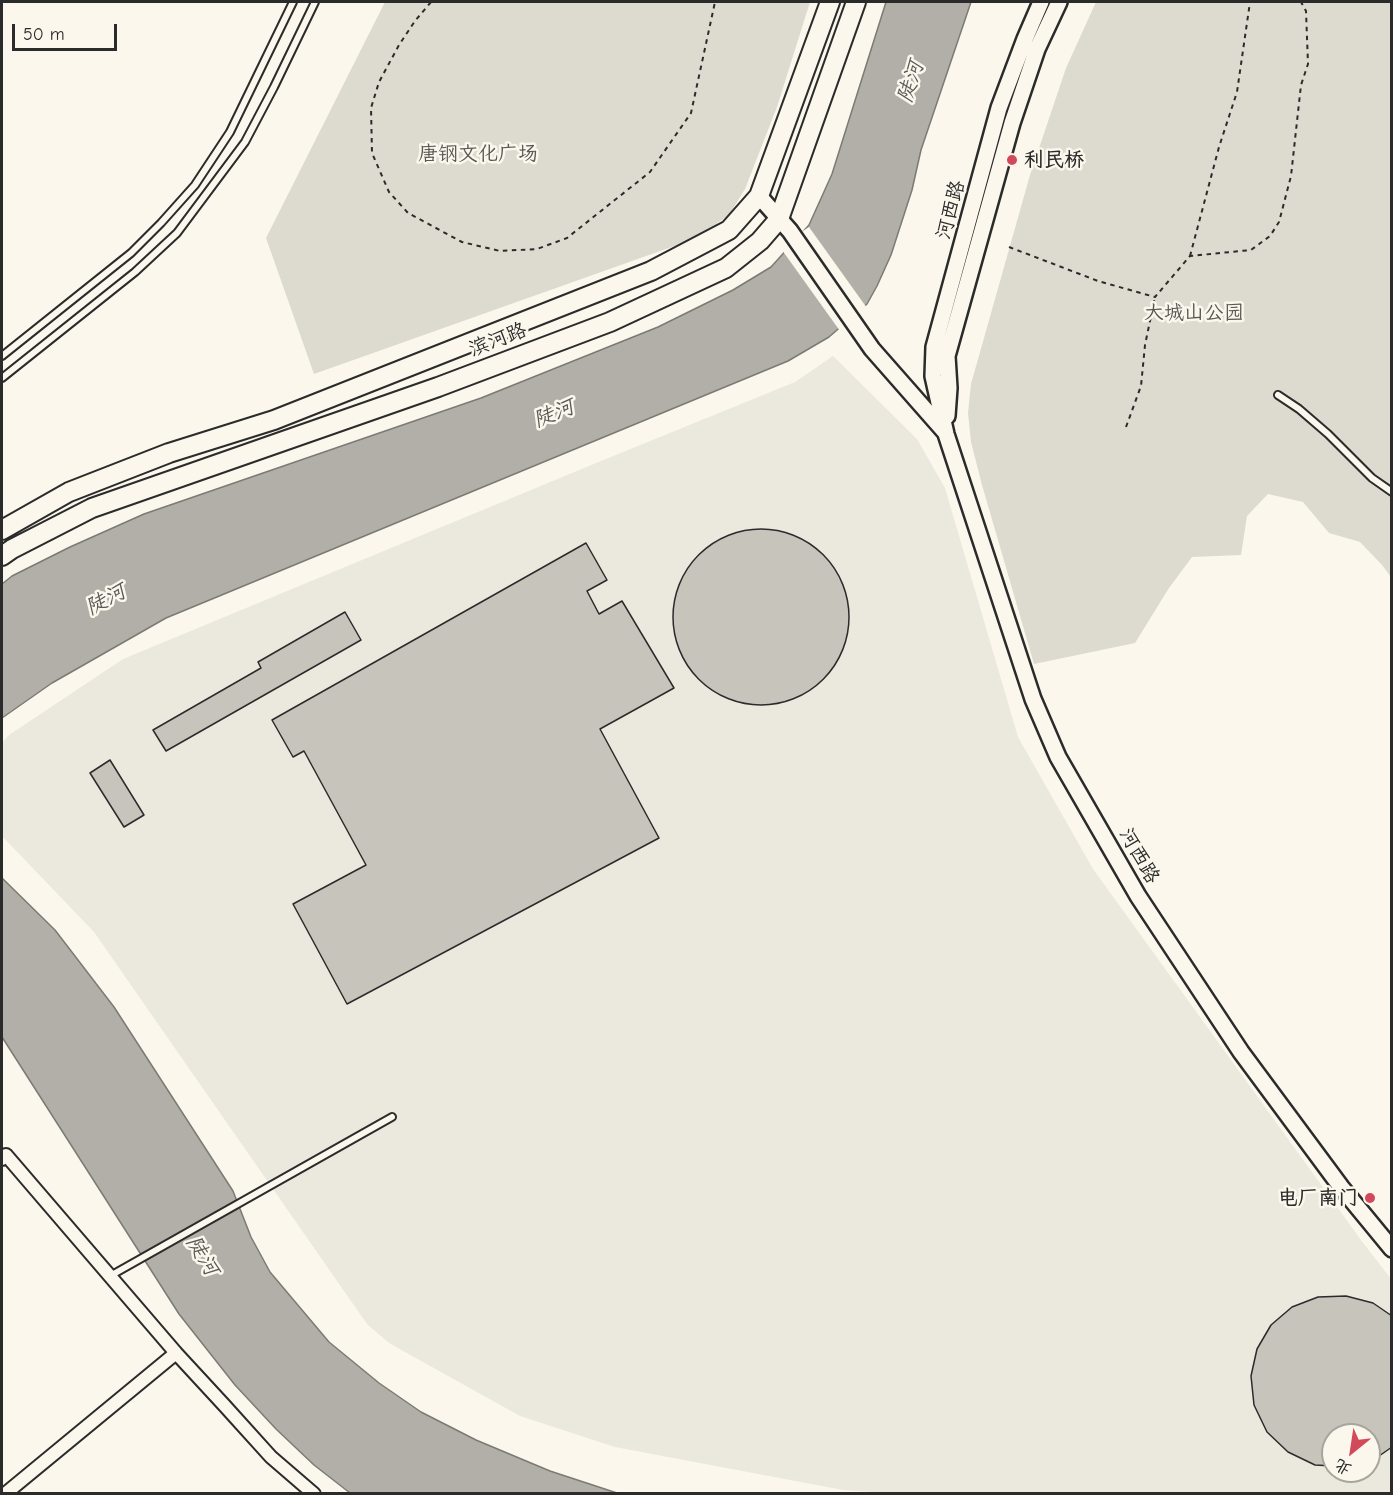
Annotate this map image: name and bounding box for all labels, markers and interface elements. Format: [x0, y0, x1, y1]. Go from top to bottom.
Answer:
scale bar [15, 12, 120, 50]
text: 50 m [23, 24, 65, 45]
water label: 陡河 [893, 58, 929, 106]
park label: 唐钢文化广场 [418, 142, 538, 166]
place label: 利民桥 [1024, 148, 1084, 172]
marker: 利民桥 [1005, 153, 1019, 167]
street label: 河西路 [932, 178, 970, 242]
park label: 大城山公园 [1144, 301, 1244, 325]
street label: 滨河路 [466, 318, 530, 362]
water label: 陡河 [530, 394, 578, 434]
water label: 陡河 [82, 579, 130, 621]
street label: 河西路 [1114, 824, 1164, 888]
place label: 电厂南门 [1278, 1186, 1358, 1210]
marker: 电厂南门 [1363, 1191, 1377, 1205]
water label: 陡河 [180, 1232, 224, 1280]
north arrow [1321, 1423, 1381, 1483]
text: 北 [1332, 1455, 1354, 1479]

